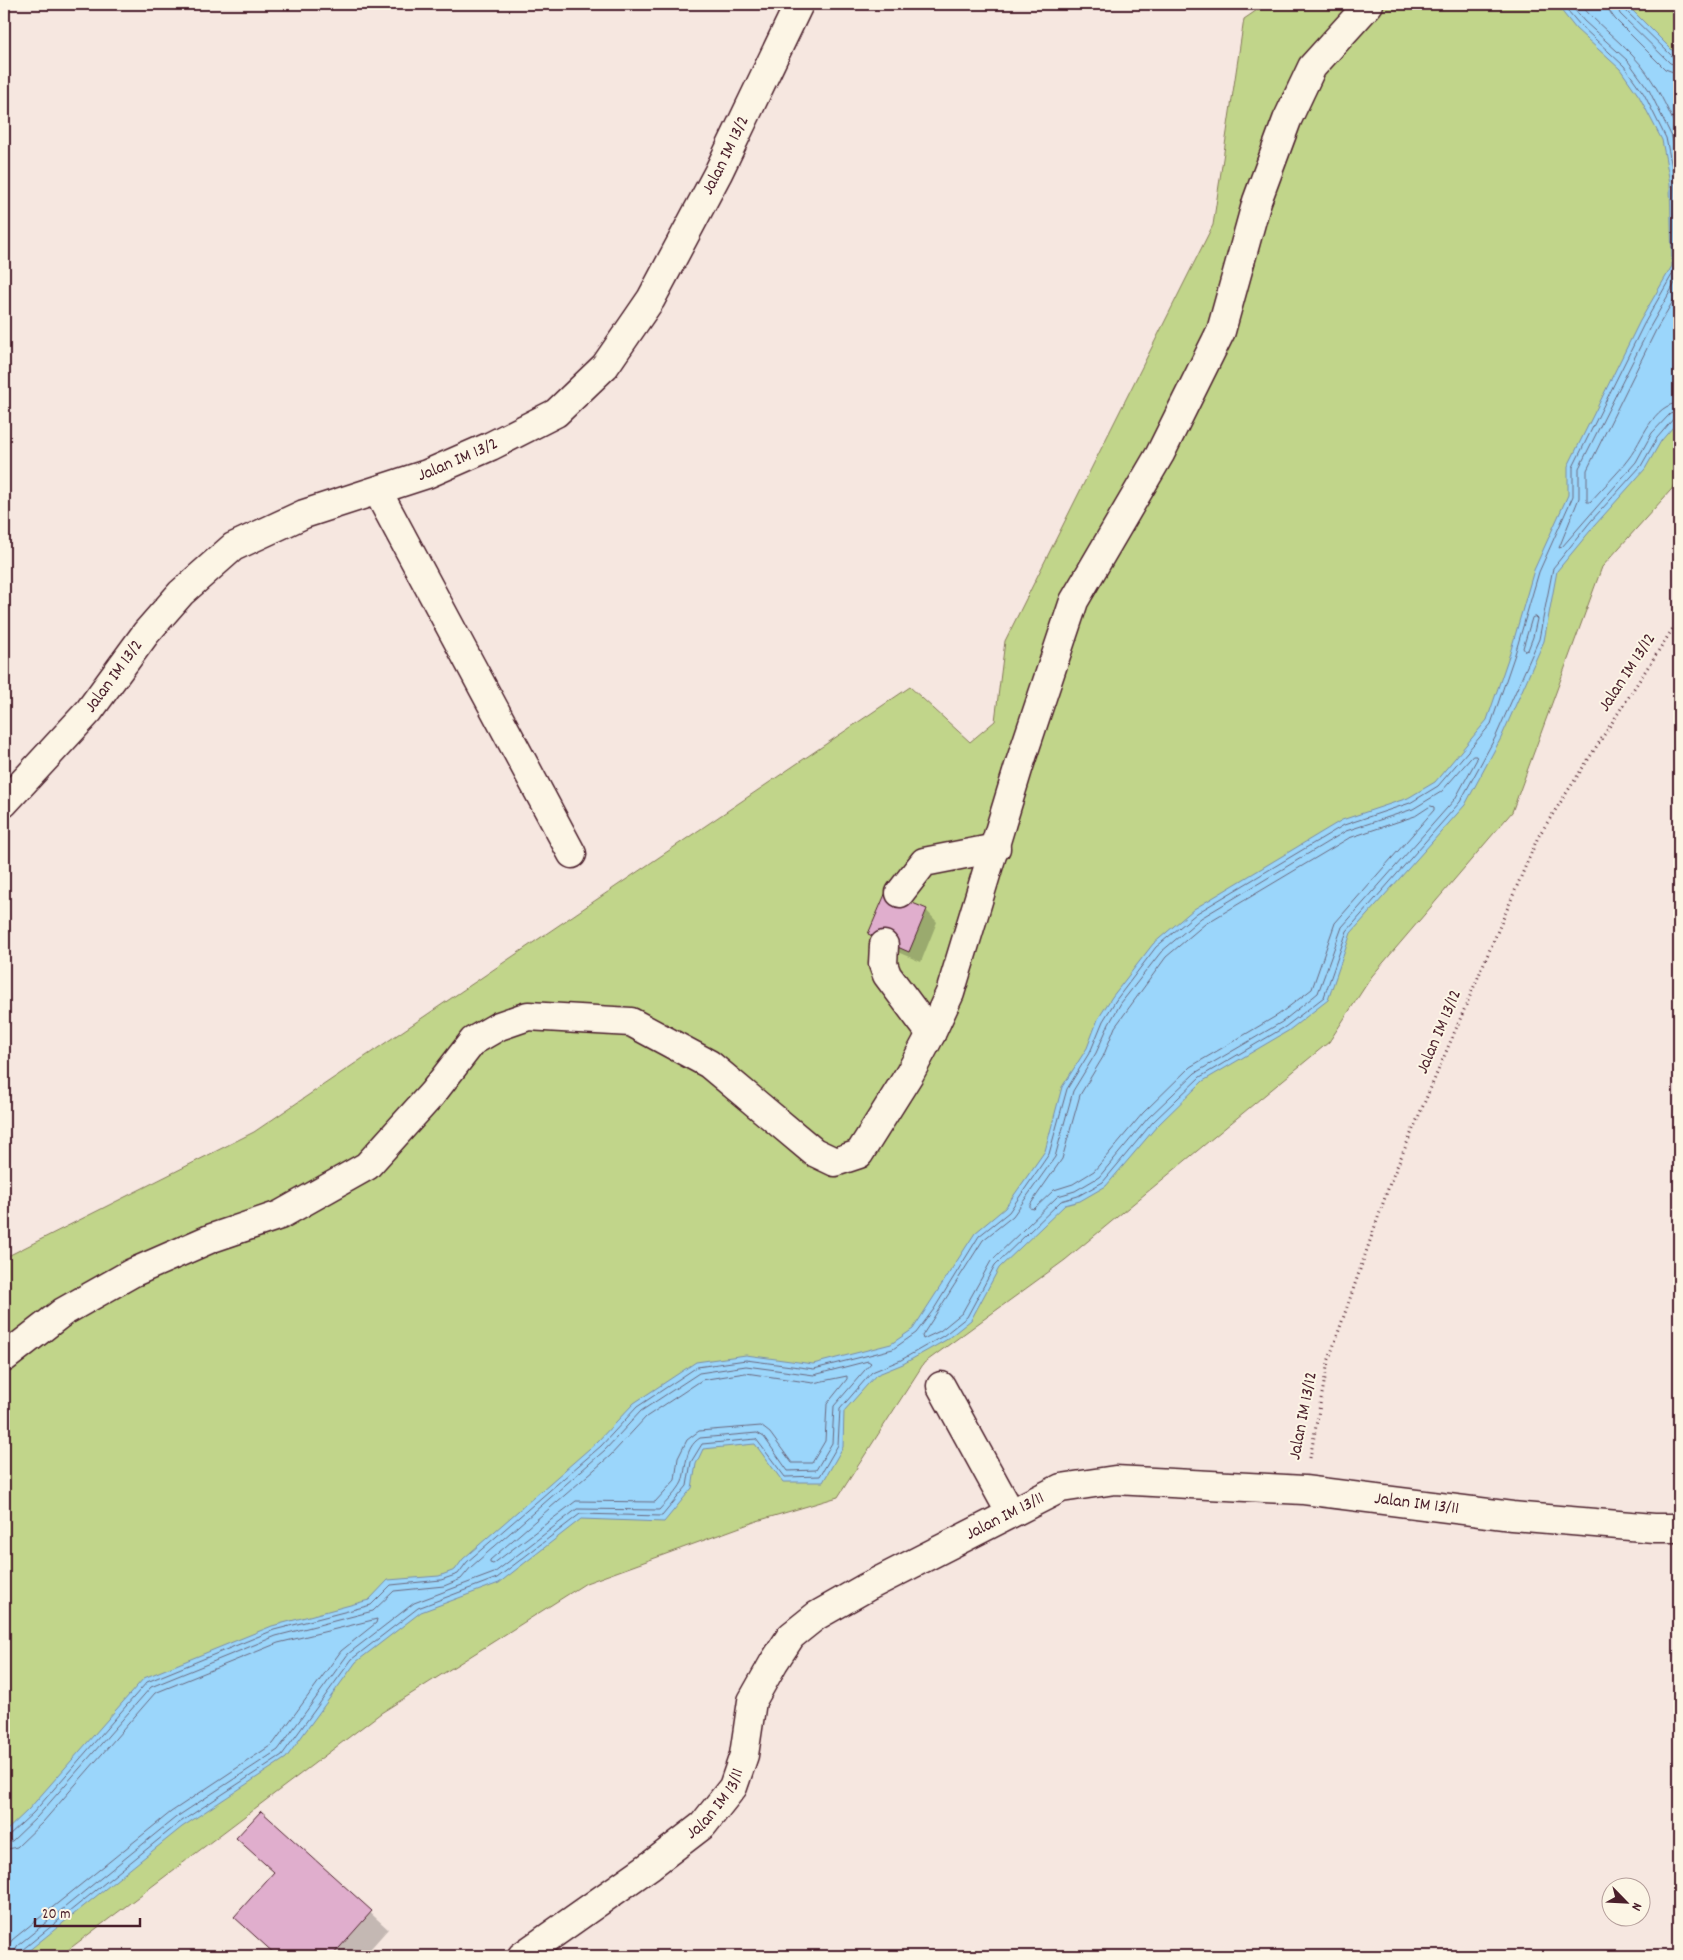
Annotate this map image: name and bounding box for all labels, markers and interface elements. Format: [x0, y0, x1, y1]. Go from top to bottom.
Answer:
street label: Jalan IM 13/2 [696, 112, 756, 200]
street label: Jalan IM 13/2 [415, 432, 503, 489]
street label: Jalan IM 13/12 [1593, 629, 1663, 717]
street label: Jalan IM 13/2 [79, 635, 150, 718]
street label: Jalan IM 13/12 [1411, 986, 1469, 1078]
street label: Jalan IM 13/12 [1283, 1370, 1325, 1462]
street label: Jalan IM 13/11 [961, 1486, 1049, 1547]
street label: Jalan IM 13/11 [1373, 1486, 1461, 1522]
street label: Jalan IM 13/11 [681, 1765, 751, 1846]
north arrow [1600, 1878, 1650, 1928]
scale bar [35, 1895, 140, 1927]
text: N [1625, 1899, 1647, 1914]
text: 20 m [42, 1904, 70, 1926]

